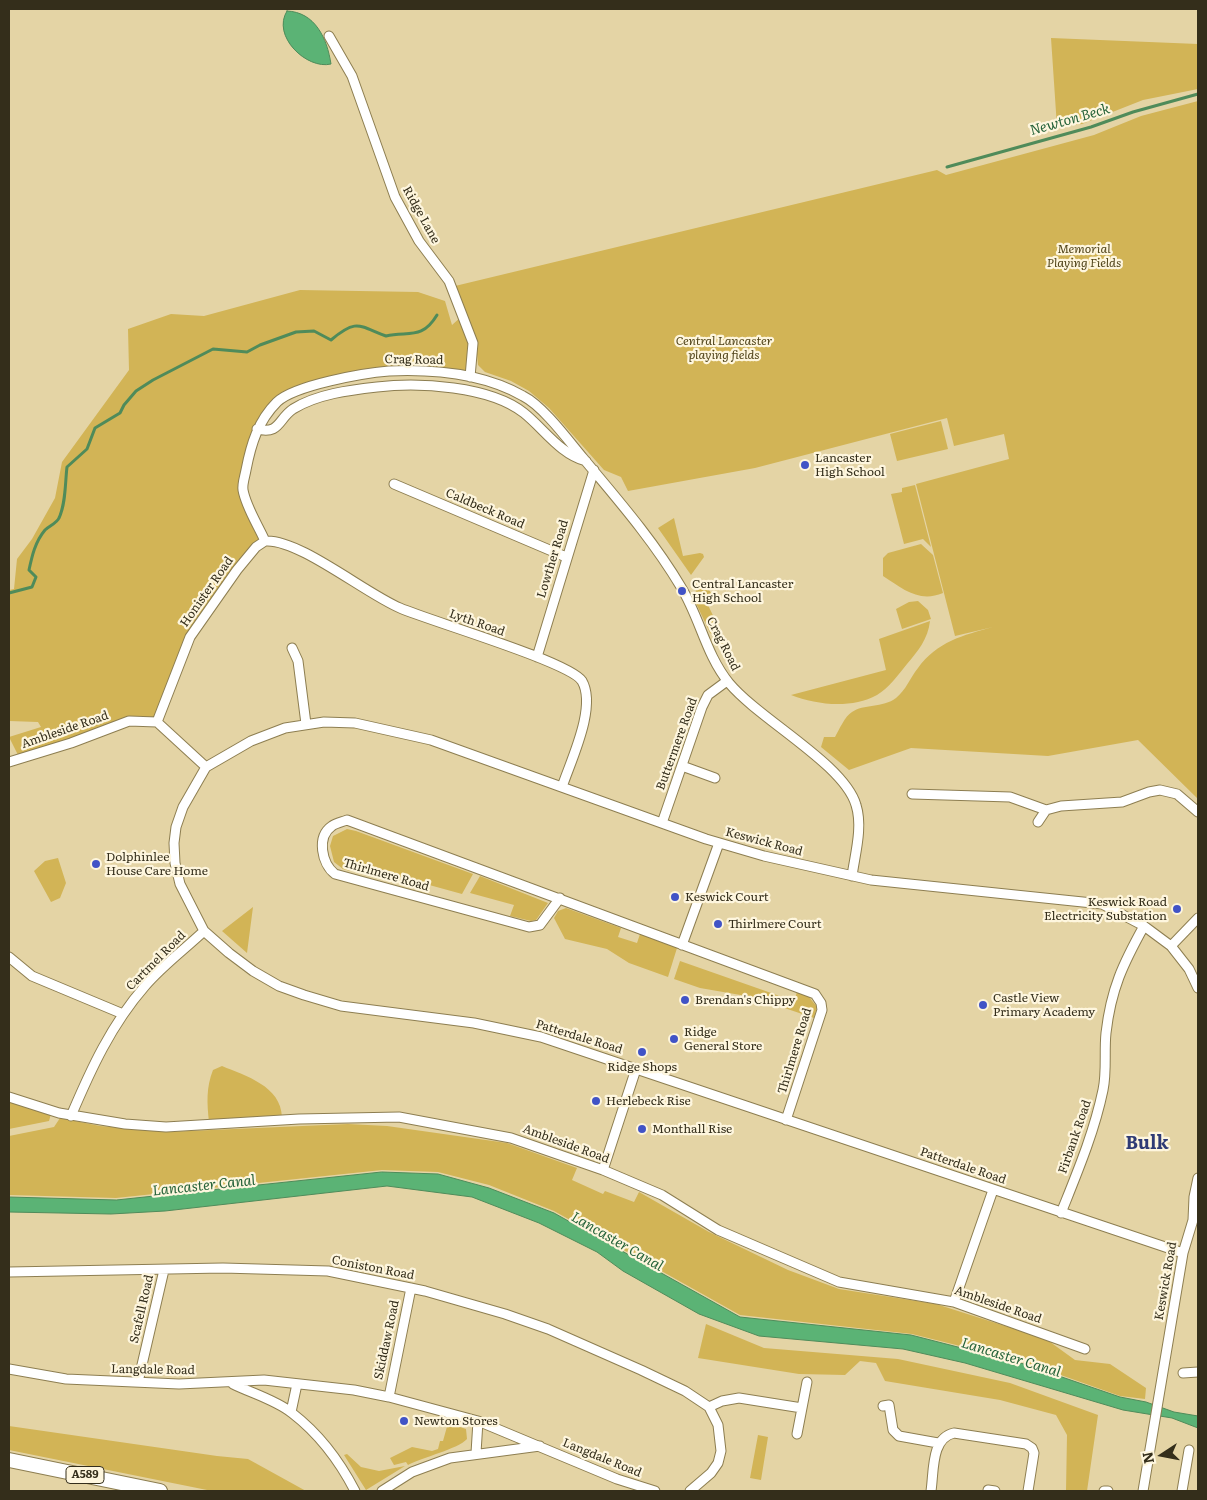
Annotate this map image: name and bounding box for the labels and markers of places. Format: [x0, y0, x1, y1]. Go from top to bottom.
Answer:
place label: Lancaster High School [815, 451, 885, 479]
marker: Lancaster High School [799, 459, 811, 471]
place label: Central Lancaster High School [692, 577, 793, 605]
marker: Central Lancaster High School [676, 585, 688, 597]
place label: Dolphinlee House Care Home [106, 850, 208, 878]
marker: Dolphinlee House Care Home [90, 858, 102, 870]
place label: Keswick Court [685, 890, 769, 904]
marker: Keswick Court [669, 891, 681, 903]
place label: Keswick Road Electricity Substation [1044, 895, 1167, 923]
marker: Keswick Road Electricity Substation [1171, 903, 1183, 915]
place label: Thirlmere Court [728, 917, 822, 931]
marker: Thirlmere Court [712, 918, 724, 930]
place label: Castle View Primary Academy [993, 991, 1095, 1019]
place label: Brendan's Chippy [695, 993, 796, 1007]
marker: Brendan's Chippy [679, 994, 691, 1006]
marker: Castle View Primary Academy [977, 999, 989, 1011]
place label: Ridge General Store [684, 1025, 762, 1053]
marker: Ridge General Store [668, 1033, 680, 1045]
marker: Ridge Shops [636, 1046, 648, 1058]
place label: Ridge Shops [607, 1060, 677, 1074]
place label: Herlebeck Rise [606, 1094, 691, 1108]
marker: Herlebeck Rise [590, 1095, 602, 1107]
place label: Monthall Rise [652, 1122, 732, 1136]
marker: Monthall Rise [636, 1123, 648, 1135]
place label: Newton Stores [414, 1414, 498, 1428]
marker: Newton Stores [398, 1415, 410, 1427]

